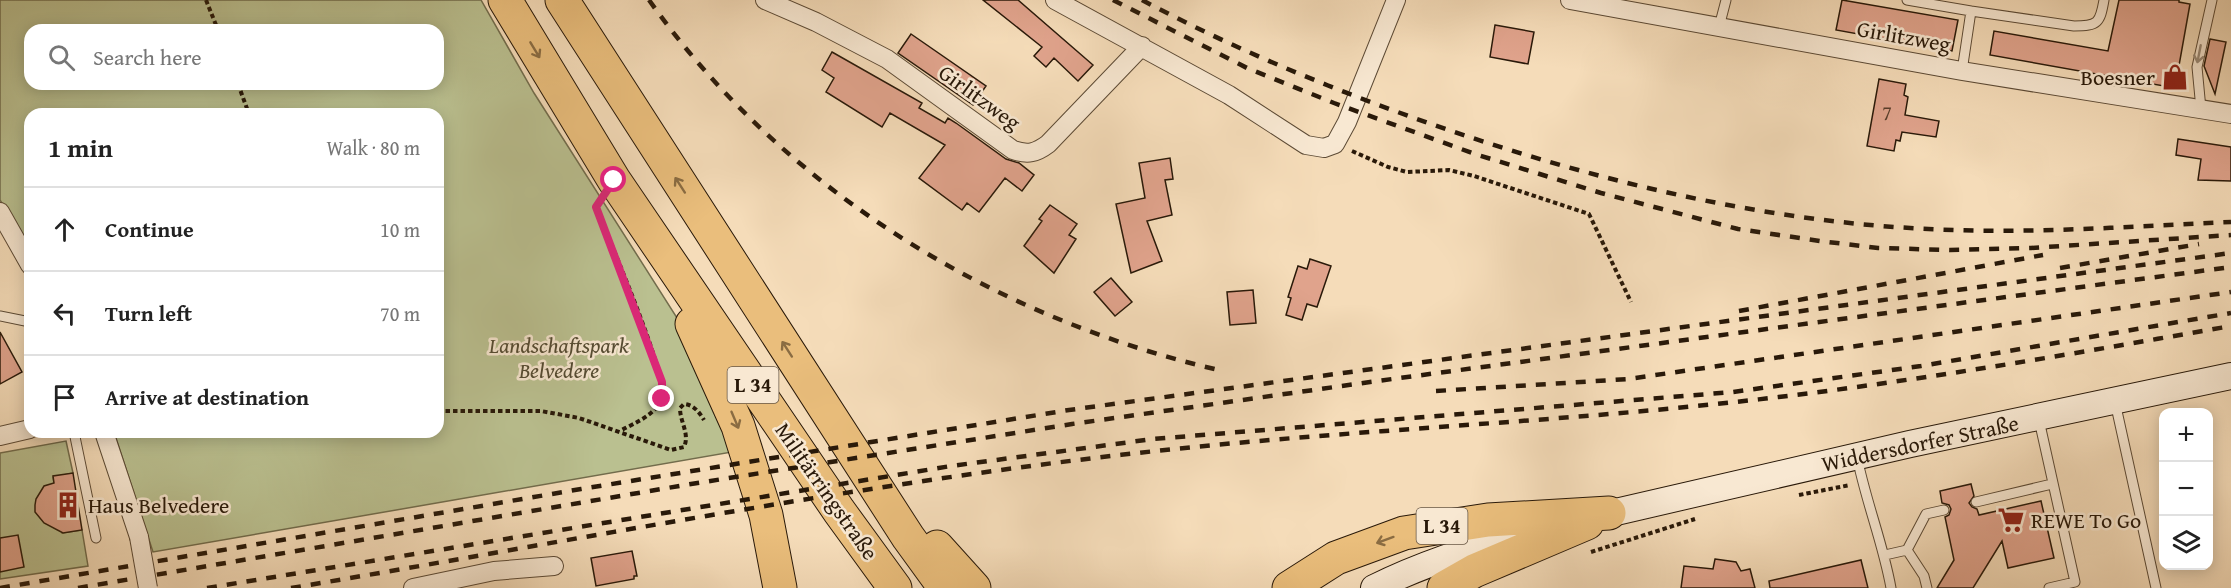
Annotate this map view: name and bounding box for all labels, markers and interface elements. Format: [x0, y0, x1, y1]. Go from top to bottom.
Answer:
street label: Girlitzweg [1855, 12, 1953, 60]
search box [24, 24, 444, 90]
icon: search [45, 41, 78, 74]
text: Search here [93, 41, 202, 73]
one-way arrow [530, 41, 542, 58]
one-way arrow [2193, 44, 2204, 63]
street label: Girlitzweg [932, 56, 1028, 138]
place label: Boesner [2081, 61, 2155, 93]
shop icon: Boesner [2160, 62, 2190, 92]
house number: 7 [1882, 98, 1892, 127]
text: 1 min [48, 128, 113, 167]
text: Walk · 80 m [326, 133, 420, 162]
route start [600, 166, 626, 192]
one-way arrow [674, 177, 687, 194]
icon: ahead [48, 213, 81, 246]
text: Continue [105, 213, 194, 245]
text: 10 m [380, 215, 420, 244]
icon: left [48, 297, 81, 330]
text: Turn left [105, 297, 192, 329]
text: 70 m [380, 299, 420, 328]
park label: Landschaftspark Belvedere [488, 329, 630, 386]
one-way arrow [780, 341, 792, 358]
road number: L 34 [728, 367, 778, 403]
icon: arrive [48, 381, 81, 414]
text: Arrive at destination [105, 381, 309, 413]
route end [648, 385, 674, 411]
street label: Widdersdorfer Straße [1818, 406, 2022, 480]
map controls [2159, 408, 2213, 570]
button: + [2159, 408, 2213, 462]
one-way arrow [730, 410, 741, 428]
street label: Militärringstraße [768, 416, 886, 566]
button: − [2159, 462, 2213, 516]
place label: Haus Belvedere [88, 489, 229, 521]
building icon: Haus Belvedere [53, 490, 83, 520]
place label: REWE To Go [2031, 504, 2141, 536]
supermarket icon: REWE To Go [1996, 505, 2026, 535]
road number: L 34 [1416, 508, 1468, 544]
button: layers [2159, 516, 2213, 570]
one-way arrow [1376, 535, 1395, 546]

